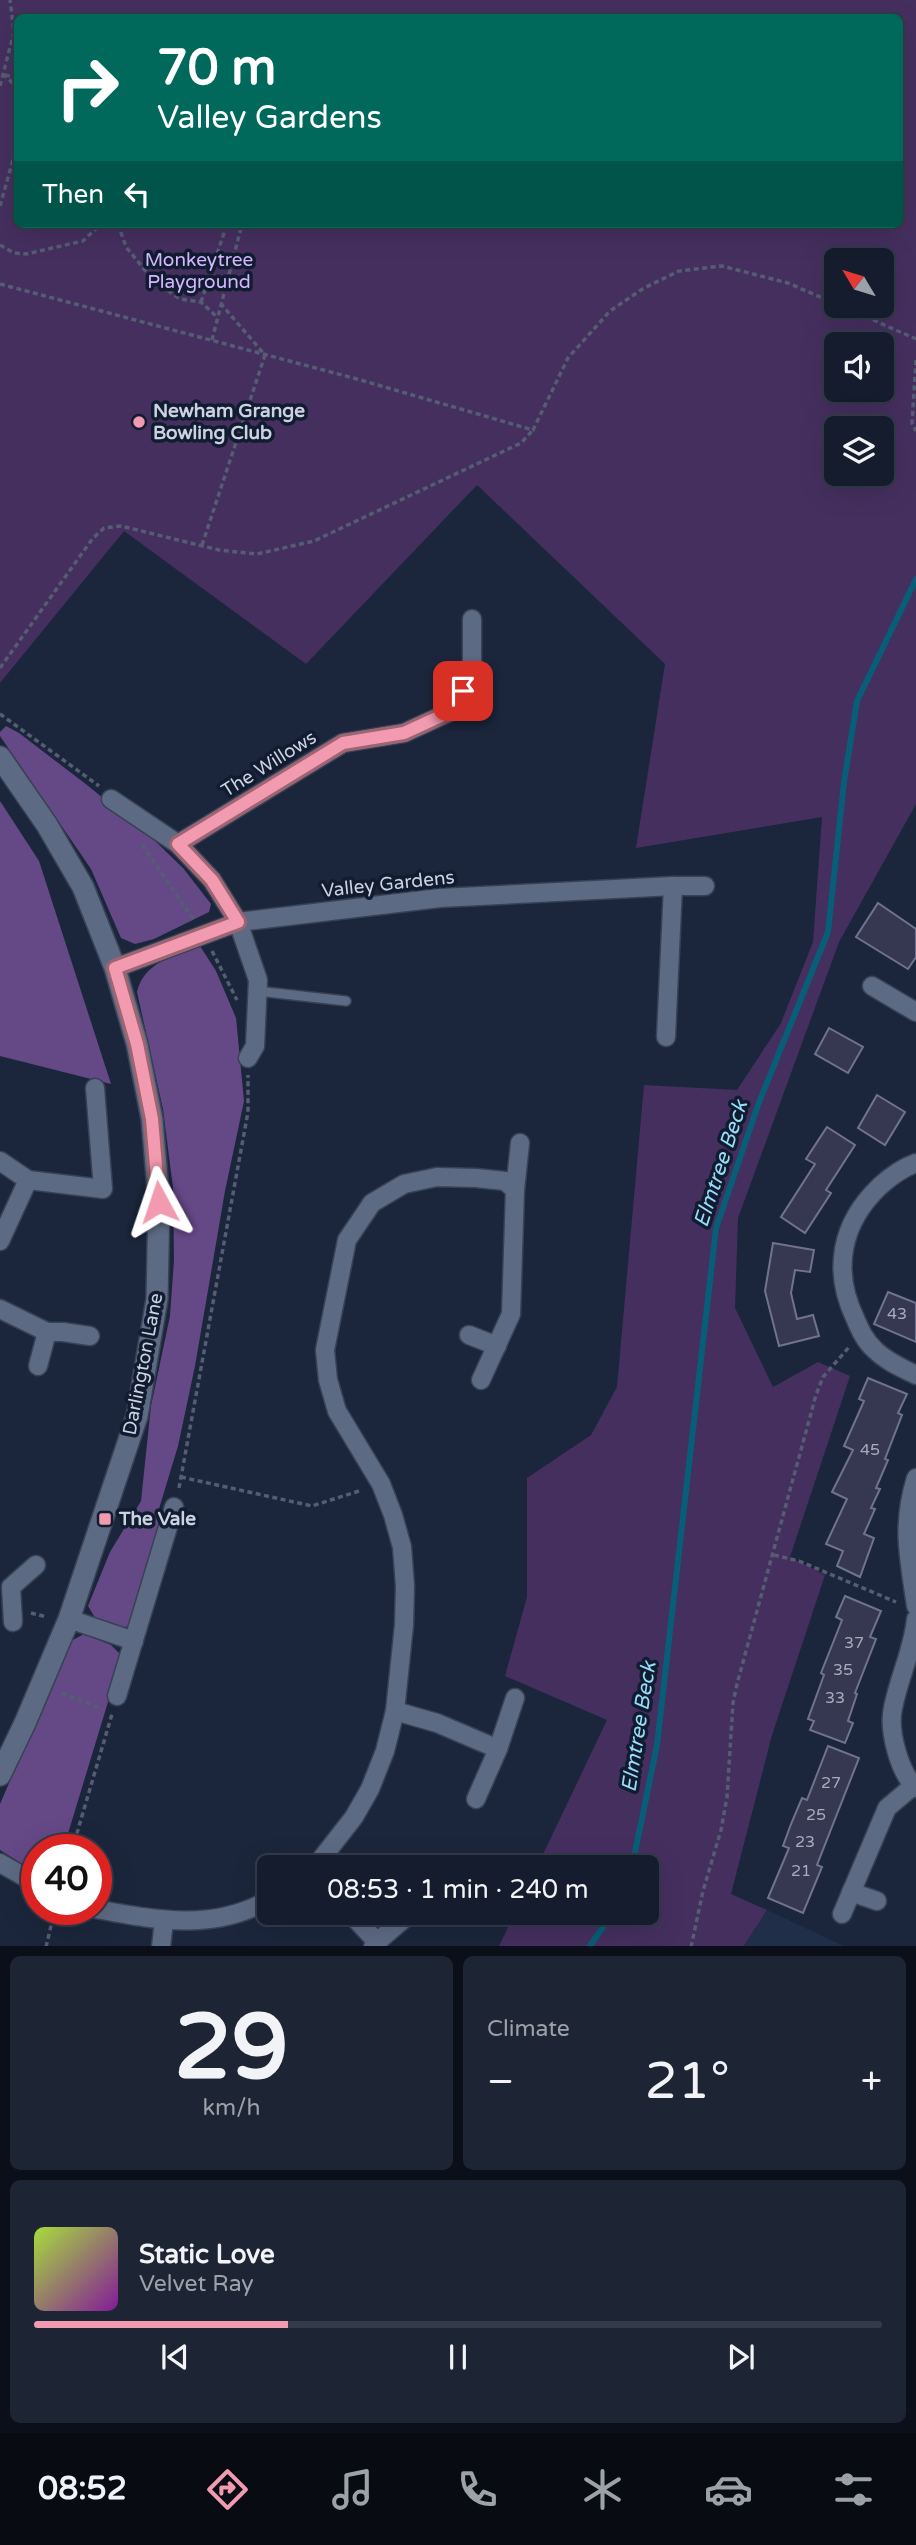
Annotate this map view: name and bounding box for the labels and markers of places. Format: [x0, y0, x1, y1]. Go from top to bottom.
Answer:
place label: Newham Grange Bowling Club [153, 400, 305, 445]
marker: Newham Grange Bowling Club [131, 414, 147, 430]
pin [433, 661, 493, 721]
place label: The Vale [118, 1508, 196, 1530]
marker: The Vale [97, 1511, 113, 1527]

